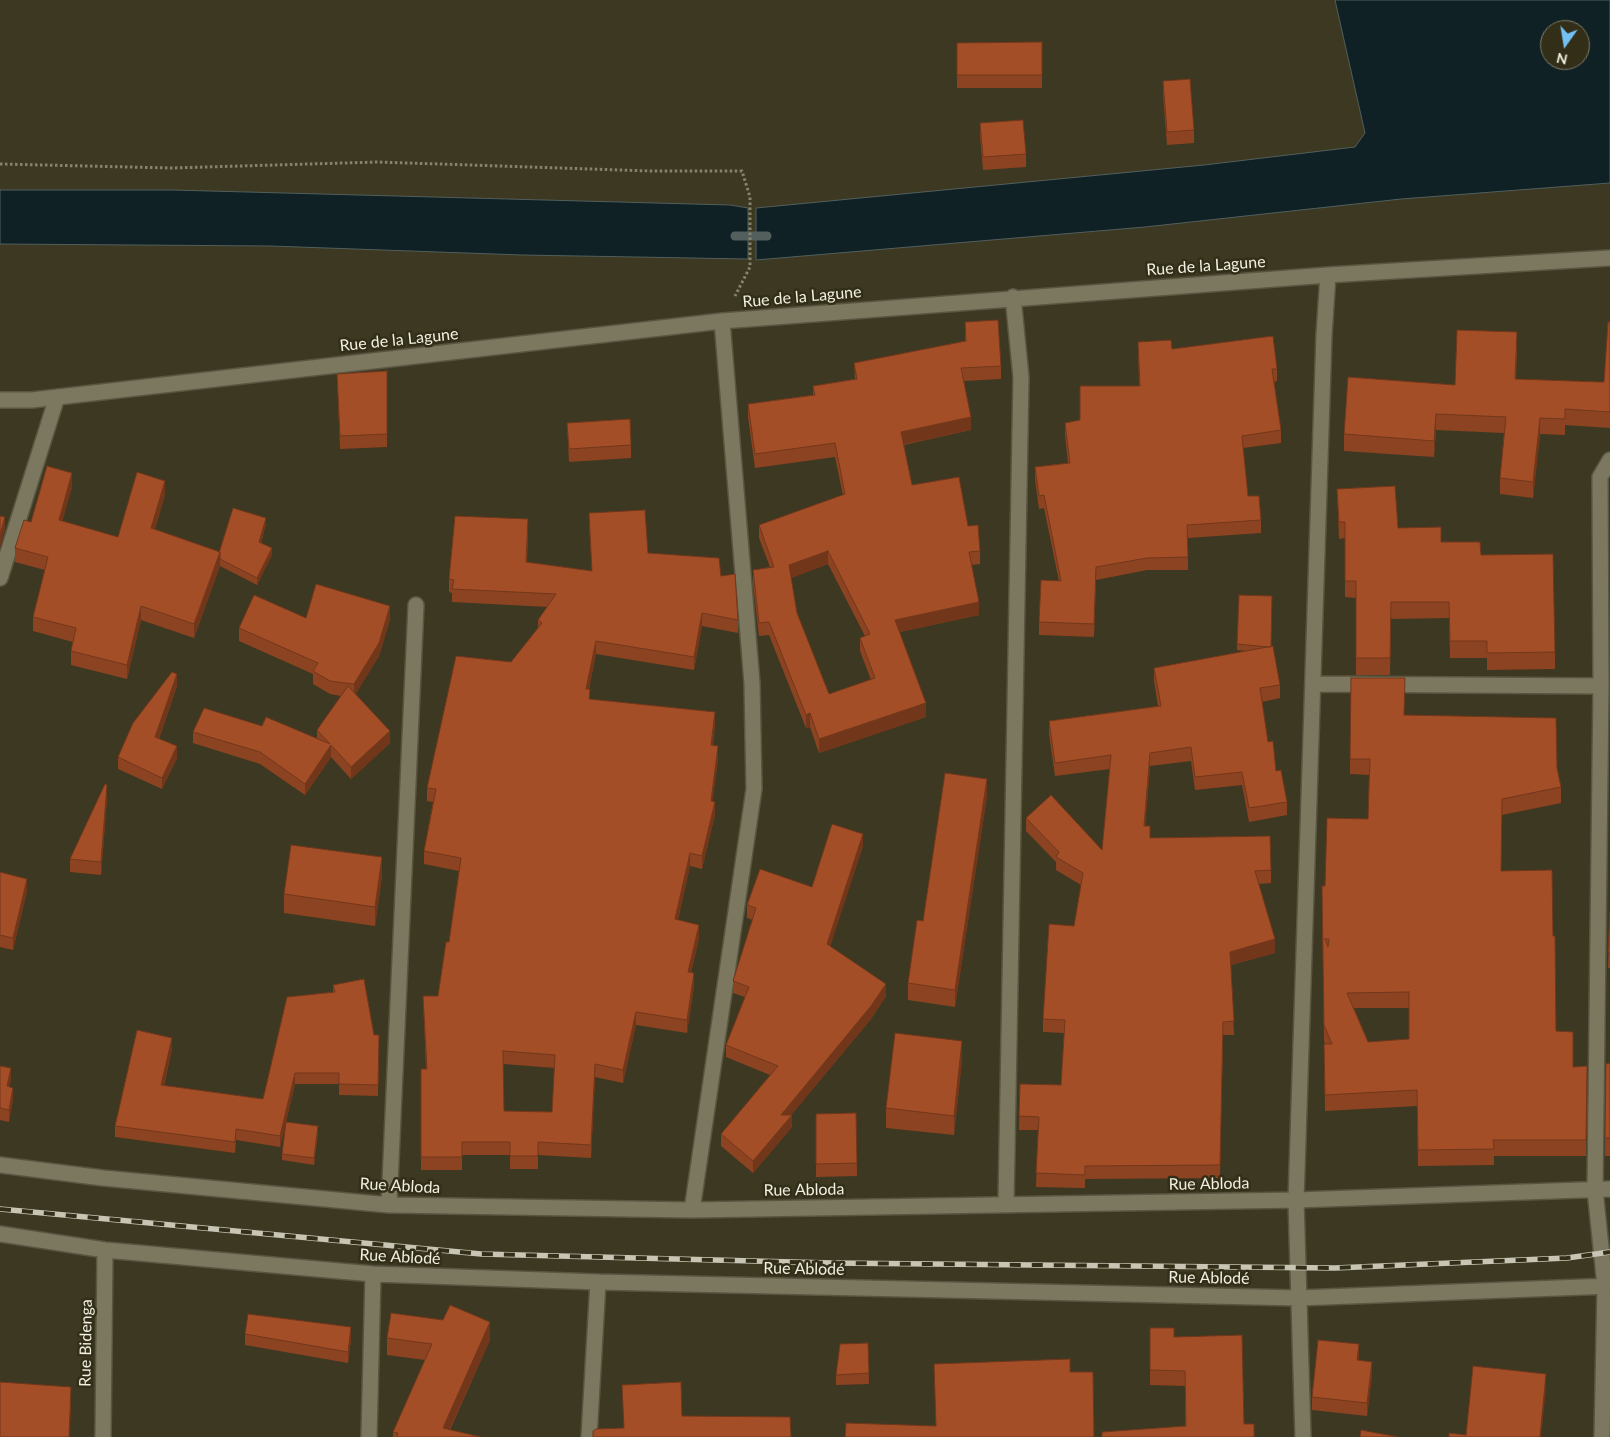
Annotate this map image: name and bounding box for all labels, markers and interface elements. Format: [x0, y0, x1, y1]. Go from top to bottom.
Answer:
north arrow [1540, 20, 1590, 70]
text: N [1555, 50, 1569, 69]
street label: Rue de la Lagune [1146, 252, 1266, 280]
street label: Rue de la Lagune [742, 282, 862, 312]
street label: Rue de la Lagune [339, 324, 459, 356]
street label: Rue Abloda [359, 1174, 441, 1198]
street label: Rue Abloda [1168, 1174, 1250, 1194]
street label: Rue Abloda [763, 1180, 845, 1200]
street label: Rue Ablodé [359, 1245, 441, 1269]
street label: Rue Ablodé [763, 1259, 845, 1279]
street label: Rue Ablodé [1168, 1268, 1250, 1288]
street label: Rue Bidenga [76, 1299, 96, 1387]

